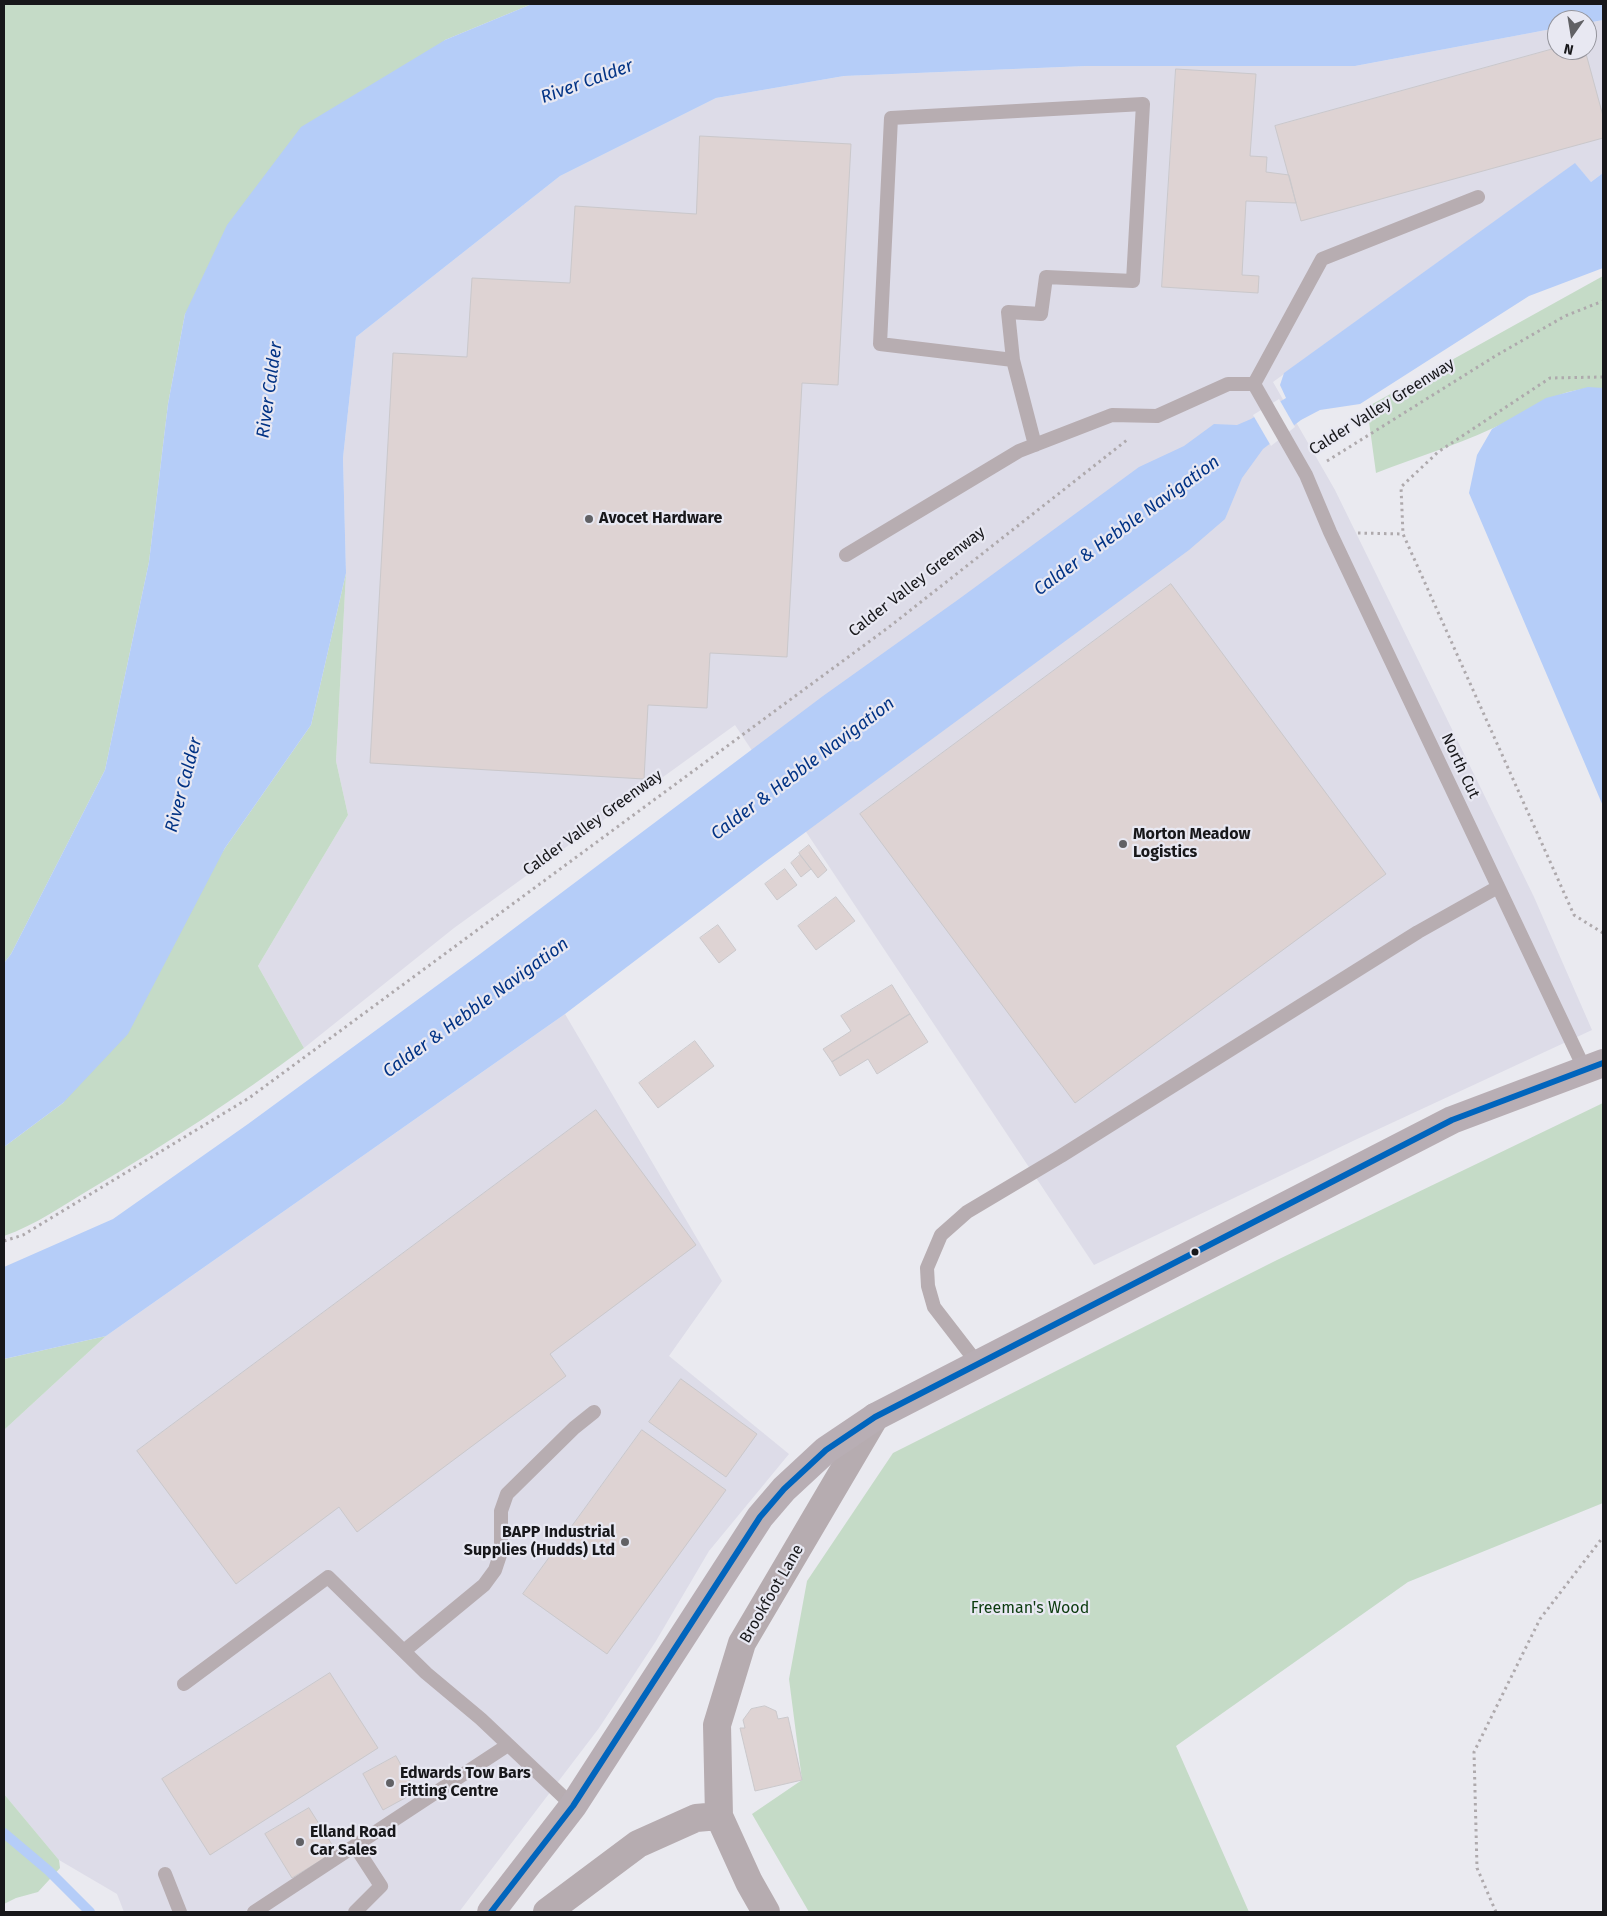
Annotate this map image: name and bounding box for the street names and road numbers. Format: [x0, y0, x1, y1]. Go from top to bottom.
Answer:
street label: Calder Valley Greenway [1306, 354, 1458, 460]
street label: Calder Valley Greenway [845, 523, 989, 641]
street label: North Cut [1437, 730, 1483, 802]
street label: Calder Valley Greenway [520, 766, 666, 880]
street label: Brookfoot Lane [736, 1541, 808, 1647]

